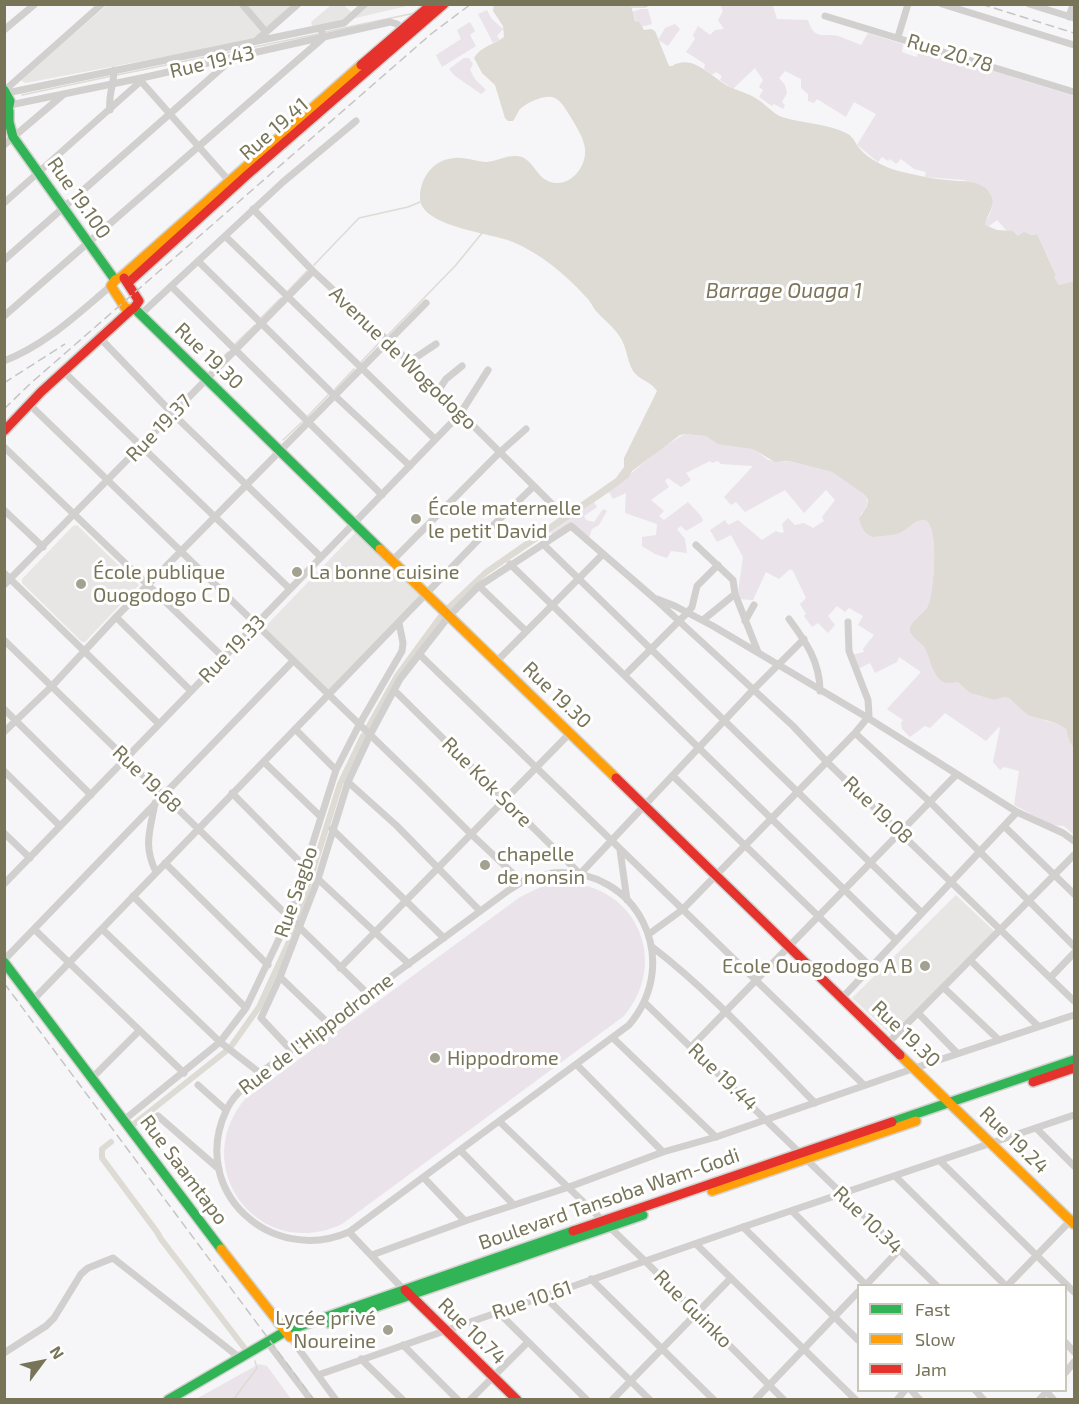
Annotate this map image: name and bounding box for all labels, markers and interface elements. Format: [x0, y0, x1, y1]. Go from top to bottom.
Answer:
street label: Rue 20.78 [904, 29, 996, 77]
street label: Rue 19.43 [167, 41, 257, 83]
street label: Rue 19.41 [235, 93, 313, 165]
street label: Rue 19.100 [42, 153, 116, 243]
water label: Barrage Ouaga 1 [706, 278, 862, 304]
street label: Avenue de Wogodogo [324, 281, 482, 435]
street label: Rue 19.30 [170, 317, 248, 395]
street label: Rue 19.37 [121, 389, 197, 467]
place label: École maternelle le petit David [428, 496, 581, 543]
marker: École maternelle le petit David [409, 512, 423, 526]
place label: École publique Ouogodogo C D [93, 560, 230, 607]
place label: La bonne cuisine [309, 560, 460, 584]
marker: La bonne cuisine [290, 565, 304, 579]
marker: École publique Ouogodogo C D [74, 577, 88, 591]
street label: Rue 19.33 [194, 610, 270, 688]
street label: Rue 19.30 [518, 656, 596, 734]
street label: Rue Kok Sore [437, 732, 537, 832]
street label: Rue 19.68 [108, 740, 186, 818]
street label: Rue 19.08 [838, 771, 918, 849]
place label: chapelle de nonsin [497, 842, 585, 889]
street label: Rue Sagbo [269, 843, 323, 941]
marker: chapelle de nonsin [478, 858, 492, 872]
place label: Ecole Ouogodogo A B [722, 954, 913, 978]
marker: Ecole Ouogodogo A B [918, 959, 932, 973]
street label: Rue de l'Hippodrome [234, 968, 398, 1100]
street label: Rue 19.30 [867, 995, 945, 1073]
street label: Rue 19.44 [683, 1038, 763, 1116]
place label: Hippodrome [447, 1046, 559, 1070]
marker: Hippodrome [428, 1051, 442, 1065]
street label: Rue 19.24 [975, 1101, 1053, 1179]
street label: Rue Saamtapo [135, 1110, 233, 1230]
street label: Boulevard Tansoba Wam-Godi [475, 1143, 743, 1255]
street label: Rue 10.34 [828, 1181, 908, 1259]
street label: Rue Guinko [649, 1265, 737, 1353]
street label: Rue 10.61 [489, 1275, 575, 1325]
legend [857, 1284, 1067, 1392]
street label: Rue 10.74 [433, 1293, 511, 1369]
text: Fast [915, 1298, 950, 1320]
place label: Lycée privé Noureine [275, 1306, 376, 1353]
marker: Lycée privé Noureine [381, 1323, 395, 1337]
text: Slow [915, 1328, 955, 1350]
north arrow [12, 1332, 72, 1392]
text: N [47, 1342, 69, 1362]
text: Jam [915, 1358, 947, 1380]

